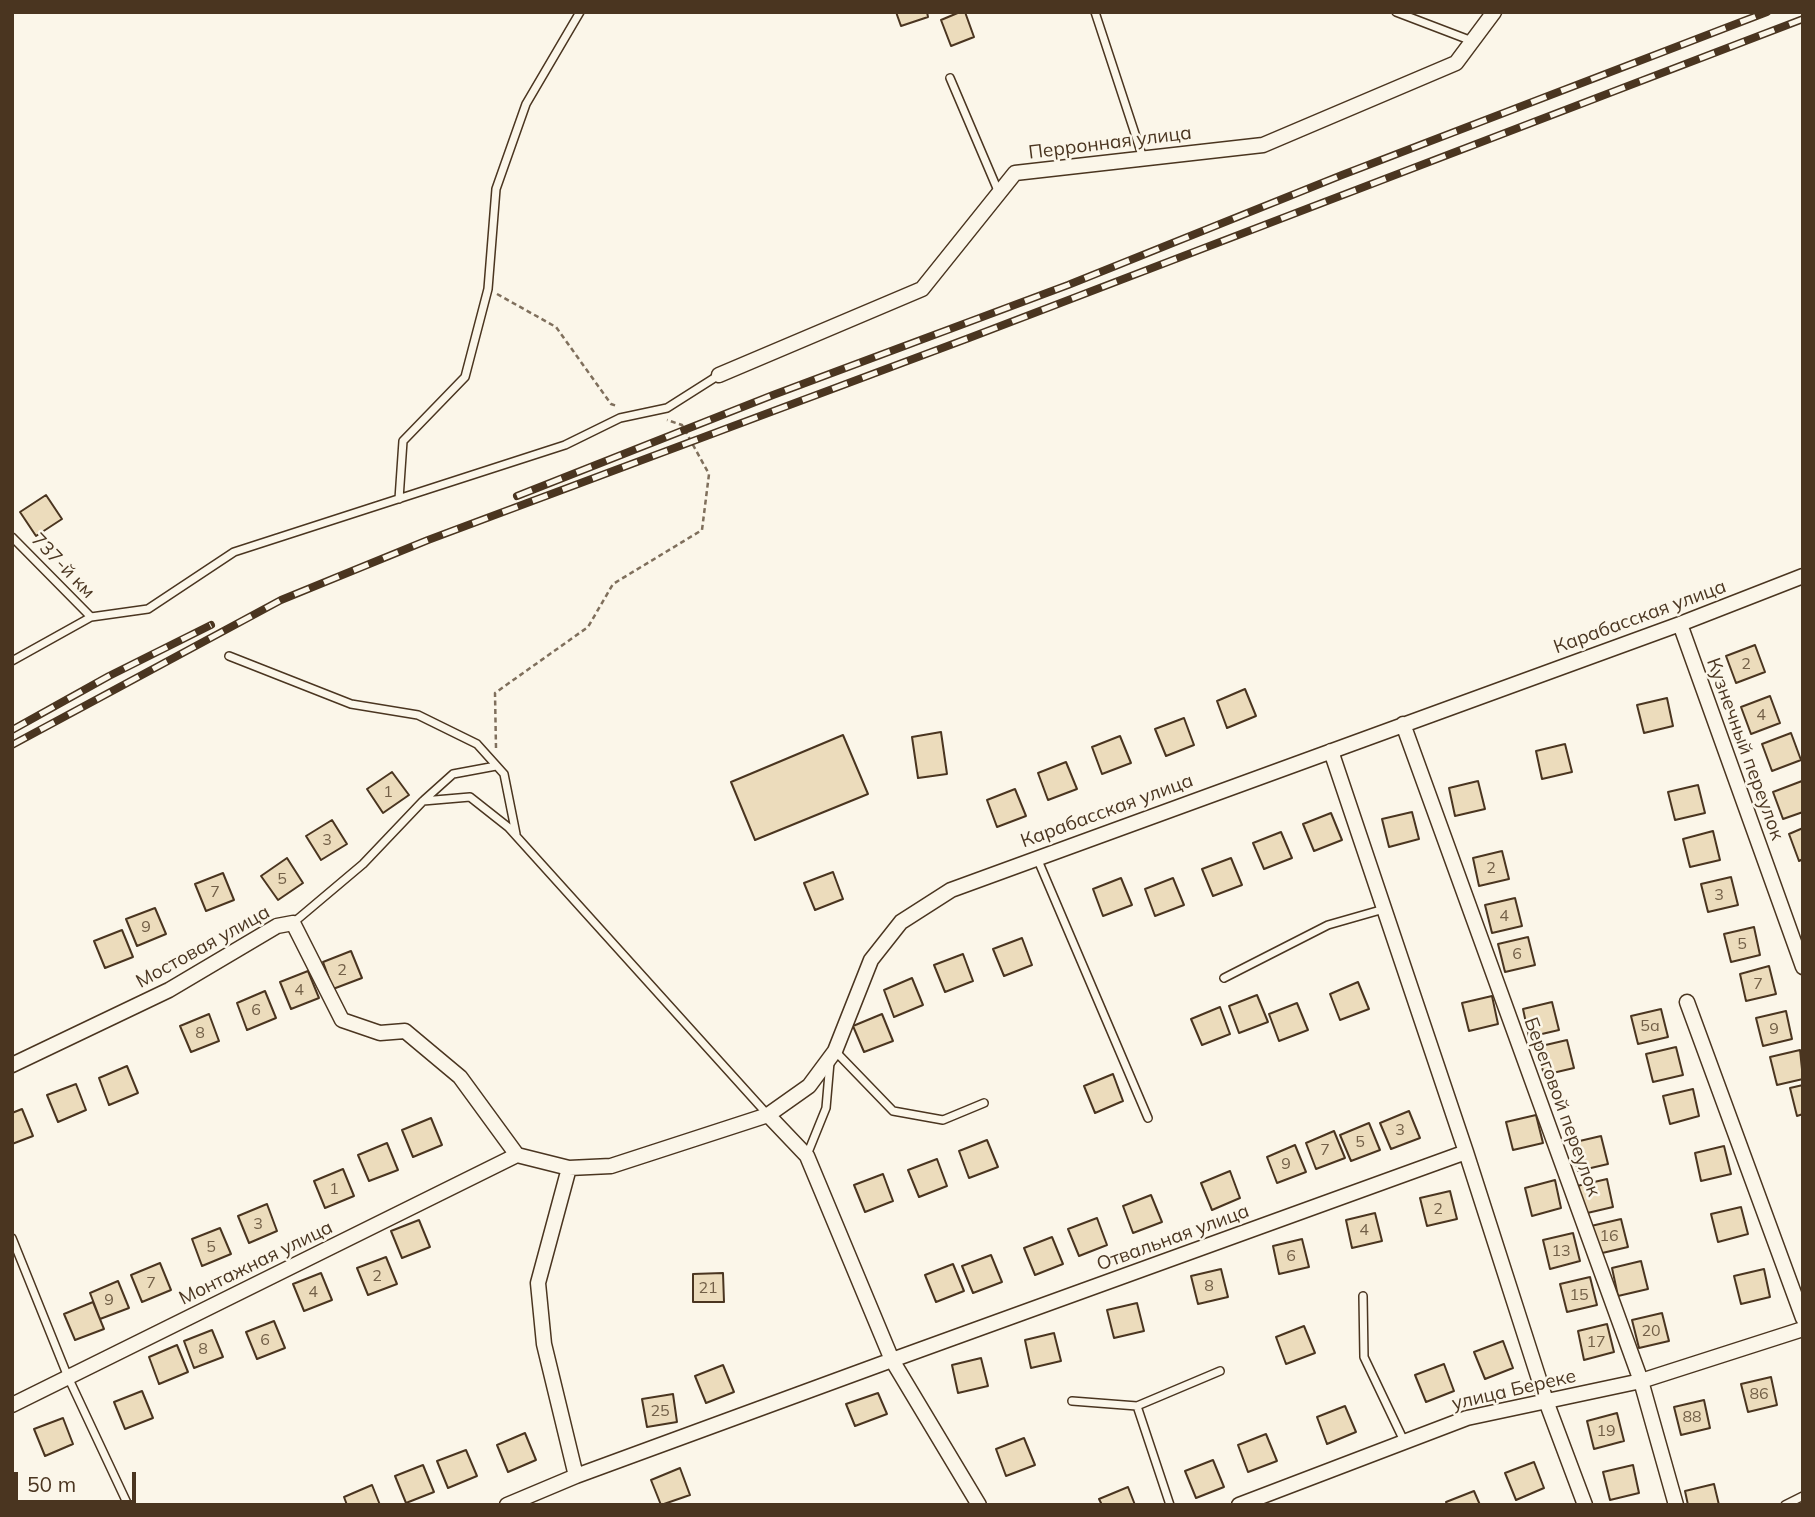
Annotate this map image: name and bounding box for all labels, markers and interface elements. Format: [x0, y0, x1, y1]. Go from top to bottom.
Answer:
street label: Перронная улица [1027, 122, 1193, 164]
street label: 737-й км [26, 529, 100, 603]
street label: Карабасская улица [1551, 575, 1729, 659]
house number: 2 [1741, 654, 1751, 674]
street label: Кузнечный переулок [1701, 655, 1789, 843]
house number: 4 [1756, 705, 1766, 725]
street label: Карабасская улица [1018, 769, 1196, 853]
house number: 1 [383, 782, 393, 802]
house number: 3 [322, 830, 332, 850]
house number: 2 [1486, 858, 1496, 878]
house number: 5 [277, 869, 287, 889]
house number: 7 [210, 882, 220, 902]
house number: 3 [1714, 885, 1724, 905]
street label: Мостовая улица [132, 901, 274, 993]
house number: 4 [1499, 906, 1509, 926]
house number: 9 [141, 917, 151, 937]
house number: 5 [1737, 934, 1747, 954]
house number: 6 [1512, 944, 1522, 964]
house number: 2 [337, 960, 347, 980]
house number: 7 [1753, 974, 1763, 994]
house number: 4 [294, 980, 304, 1000]
house number: 6 [251, 1000, 261, 1020]
street label: Береговой переулок [1519, 1014, 1605, 1200]
house number: 5а [1640, 1016, 1660, 1036]
house number: 9 [1769, 1019, 1779, 1039]
house number: 8 [195, 1023, 205, 1043]
house number: 3 [1395, 1120, 1405, 1140]
house number: 5 [1355, 1132, 1365, 1152]
house number: 7 [1320, 1140, 1330, 1160]
house number: 9 [1281, 1154, 1291, 1174]
house number: 1 [329, 1179, 339, 1199]
house number: 2 [1433, 1199, 1443, 1219]
street label: Отвальная улица [1094, 1200, 1252, 1276]
house number: 3 [253, 1214, 263, 1234]
street label: Монтажная улица [176, 1216, 336, 1310]
house number: 4 [1359, 1220, 1369, 1240]
house number: 16 [1599, 1226, 1619, 1246]
house number: 5 [206, 1237, 216, 1257]
house number: 13 [1551, 1241, 1571, 1261]
house number: 6 [1286, 1246, 1296, 1266]
house number: 2 [372, 1266, 382, 1286]
house number: 7 [146, 1273, 156, 1293]
house number: 8 [1204, 1276, 1214, 1296]
house number: 21 [698, 1278, 718, 1298]
house number: 4 [308, 1282, 318, 1302]
house number: 15 [1569, 1285, 1589, 1305]
house number: 9 [104, 1290, 114, 1310]
house number: 20 [1641, 1321, 1661, 1341]
house number: 6 [260, 1330, 270, 1350]
house number: 17 [1586, 1332, 1606, 1352]
house number: 8 [198, 1339, 208, 1359]
street label: улица Береке [1450, 1365, 1578, 1415]
house number: 86 [1749, 1384, 1769, 1404]
house number: 25 [650, 1401, 670, 1421]
house number: 88 [1682, 1407, 1702, 1427]
house number: 19 [1596, 1421, 1616, 1441]
scale bar [18, 1458, 140, 1502]
text: 50 m [27, 1471, 76, 1497]

